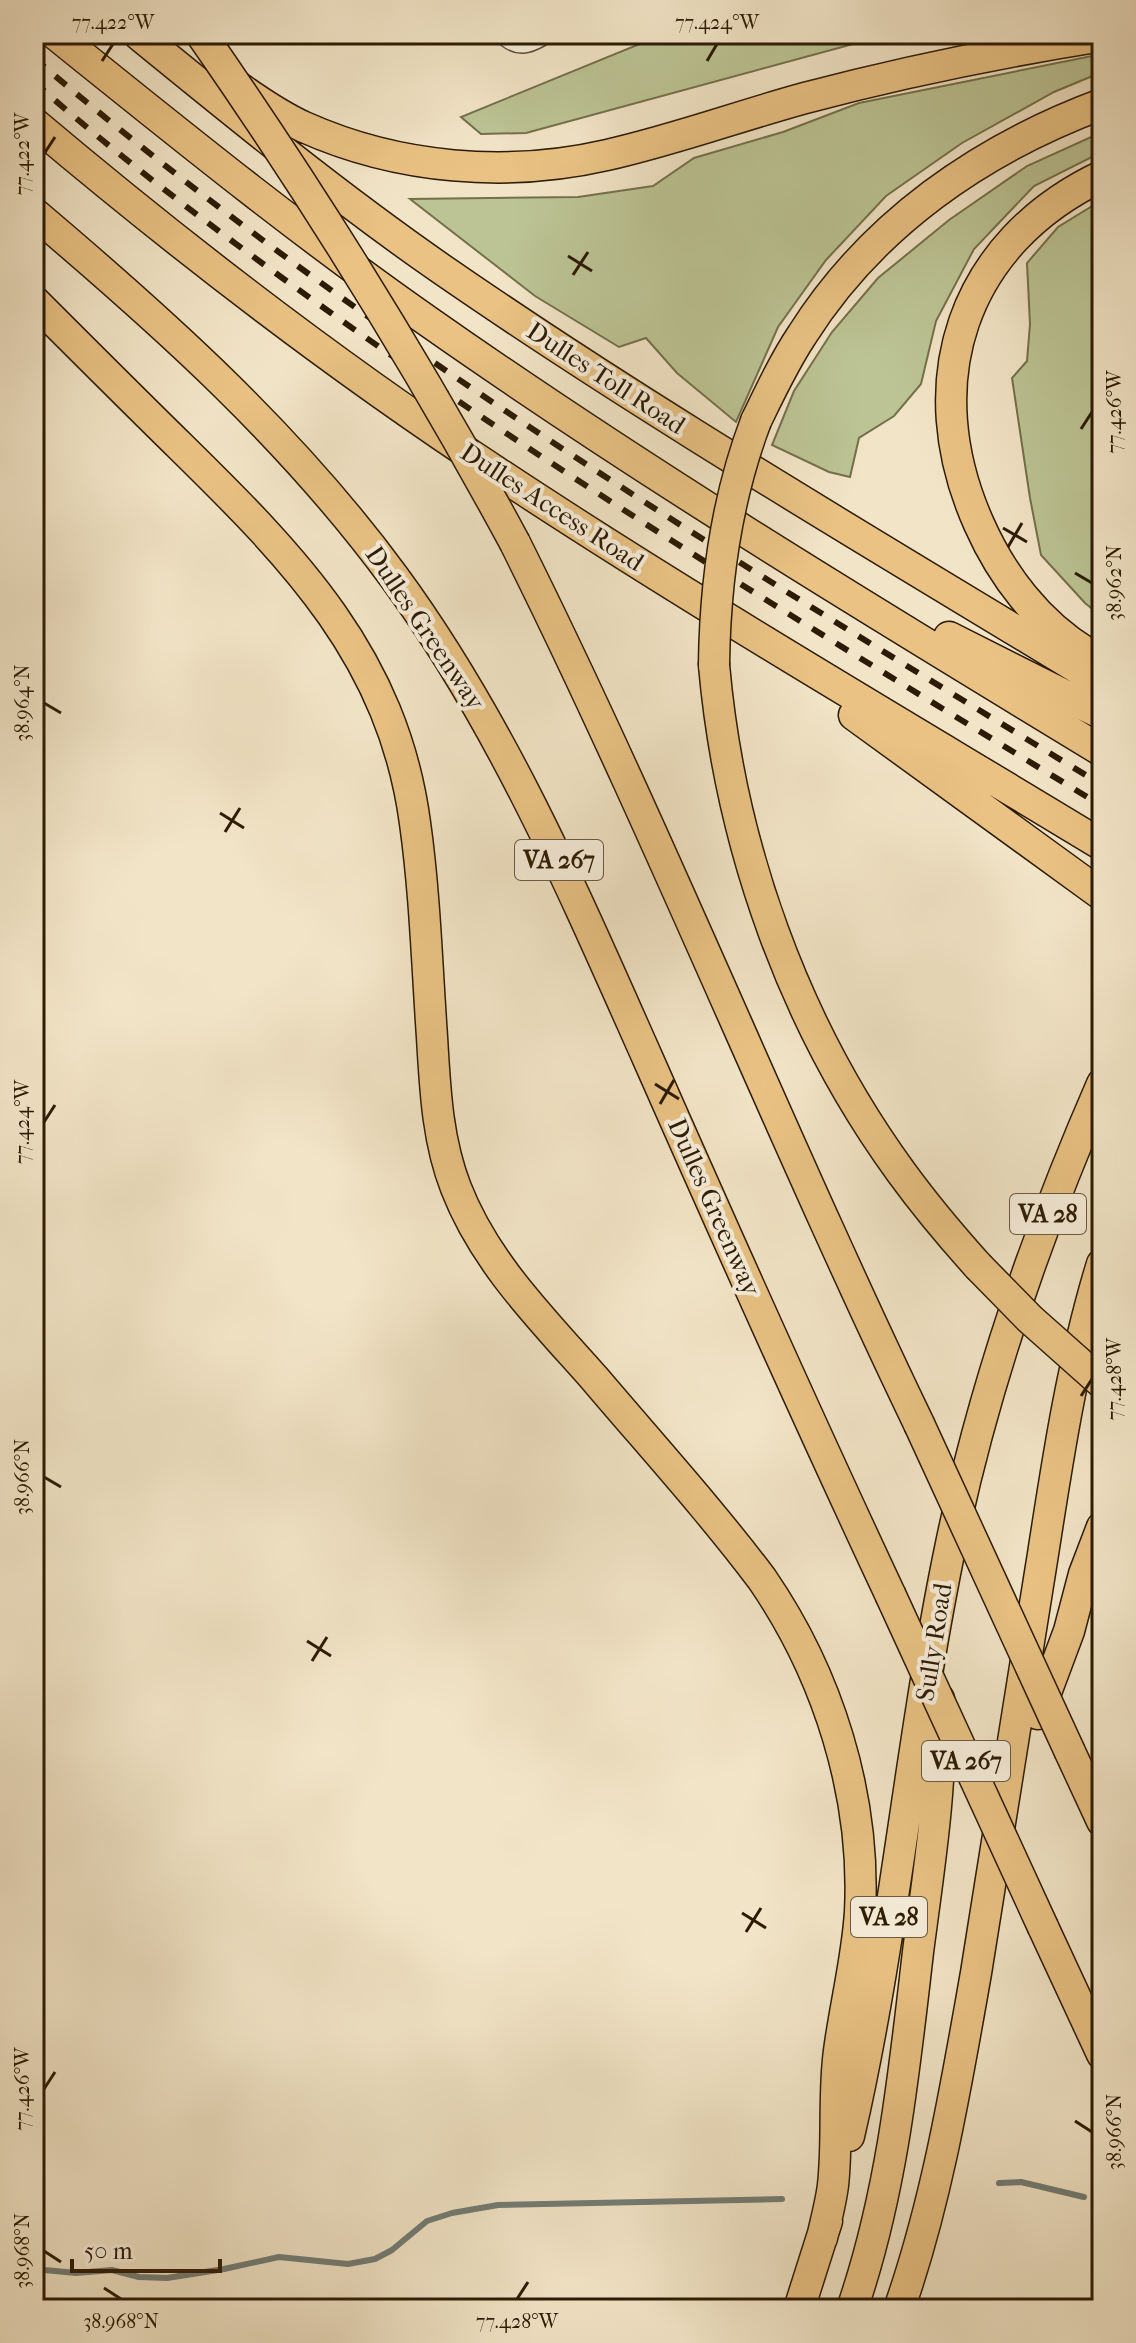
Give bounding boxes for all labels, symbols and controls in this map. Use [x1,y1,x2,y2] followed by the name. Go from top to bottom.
[72,11,156,34] text: 77.422°W
[675,11,760,34] text: 77.424°W
[11,111,34,195] text: 77.422°W
[521,315,692,441] street label: Dulles Toll Road
[1103,369,1126,454] text: 77.426°W
[455,436,650,578] street label: Dulles Access Road
[359,540,492,717] street label: Dulles Greenway
[1103,545,1126,621] text: 38.962°N
[11,664,34,742] text: 38.964°N
[515,840,603,880] road number: VA 267
[11,1079,34,1164] text: 77.424°W
[661,1113,767,1302] street label: Dulles Greenway
[1010,1194,1086,1234] road number: VA 28
[1103,1336,1126,1420] text: 77.428°W
[11,1439,34,1515] text: 38.966°N
[909,1580,959,1703] street label: Sully Road
[922,1741,1010,1781] road number: VA 267
[851,1897,927,1937] road number: VA 28
[11,2046,34,2131] text: 77.426°W
[1103,2094,1126,2170] text: 38.966°N
[11,2213,34,2289] text: 38.968°N
[72,2223,220,2273] scale bar
[84,2237,133,2265] text: 50 m
[83,2310,159,2333] text: 38.968°N
[476,2310,560,2333] text: 77.428°W

